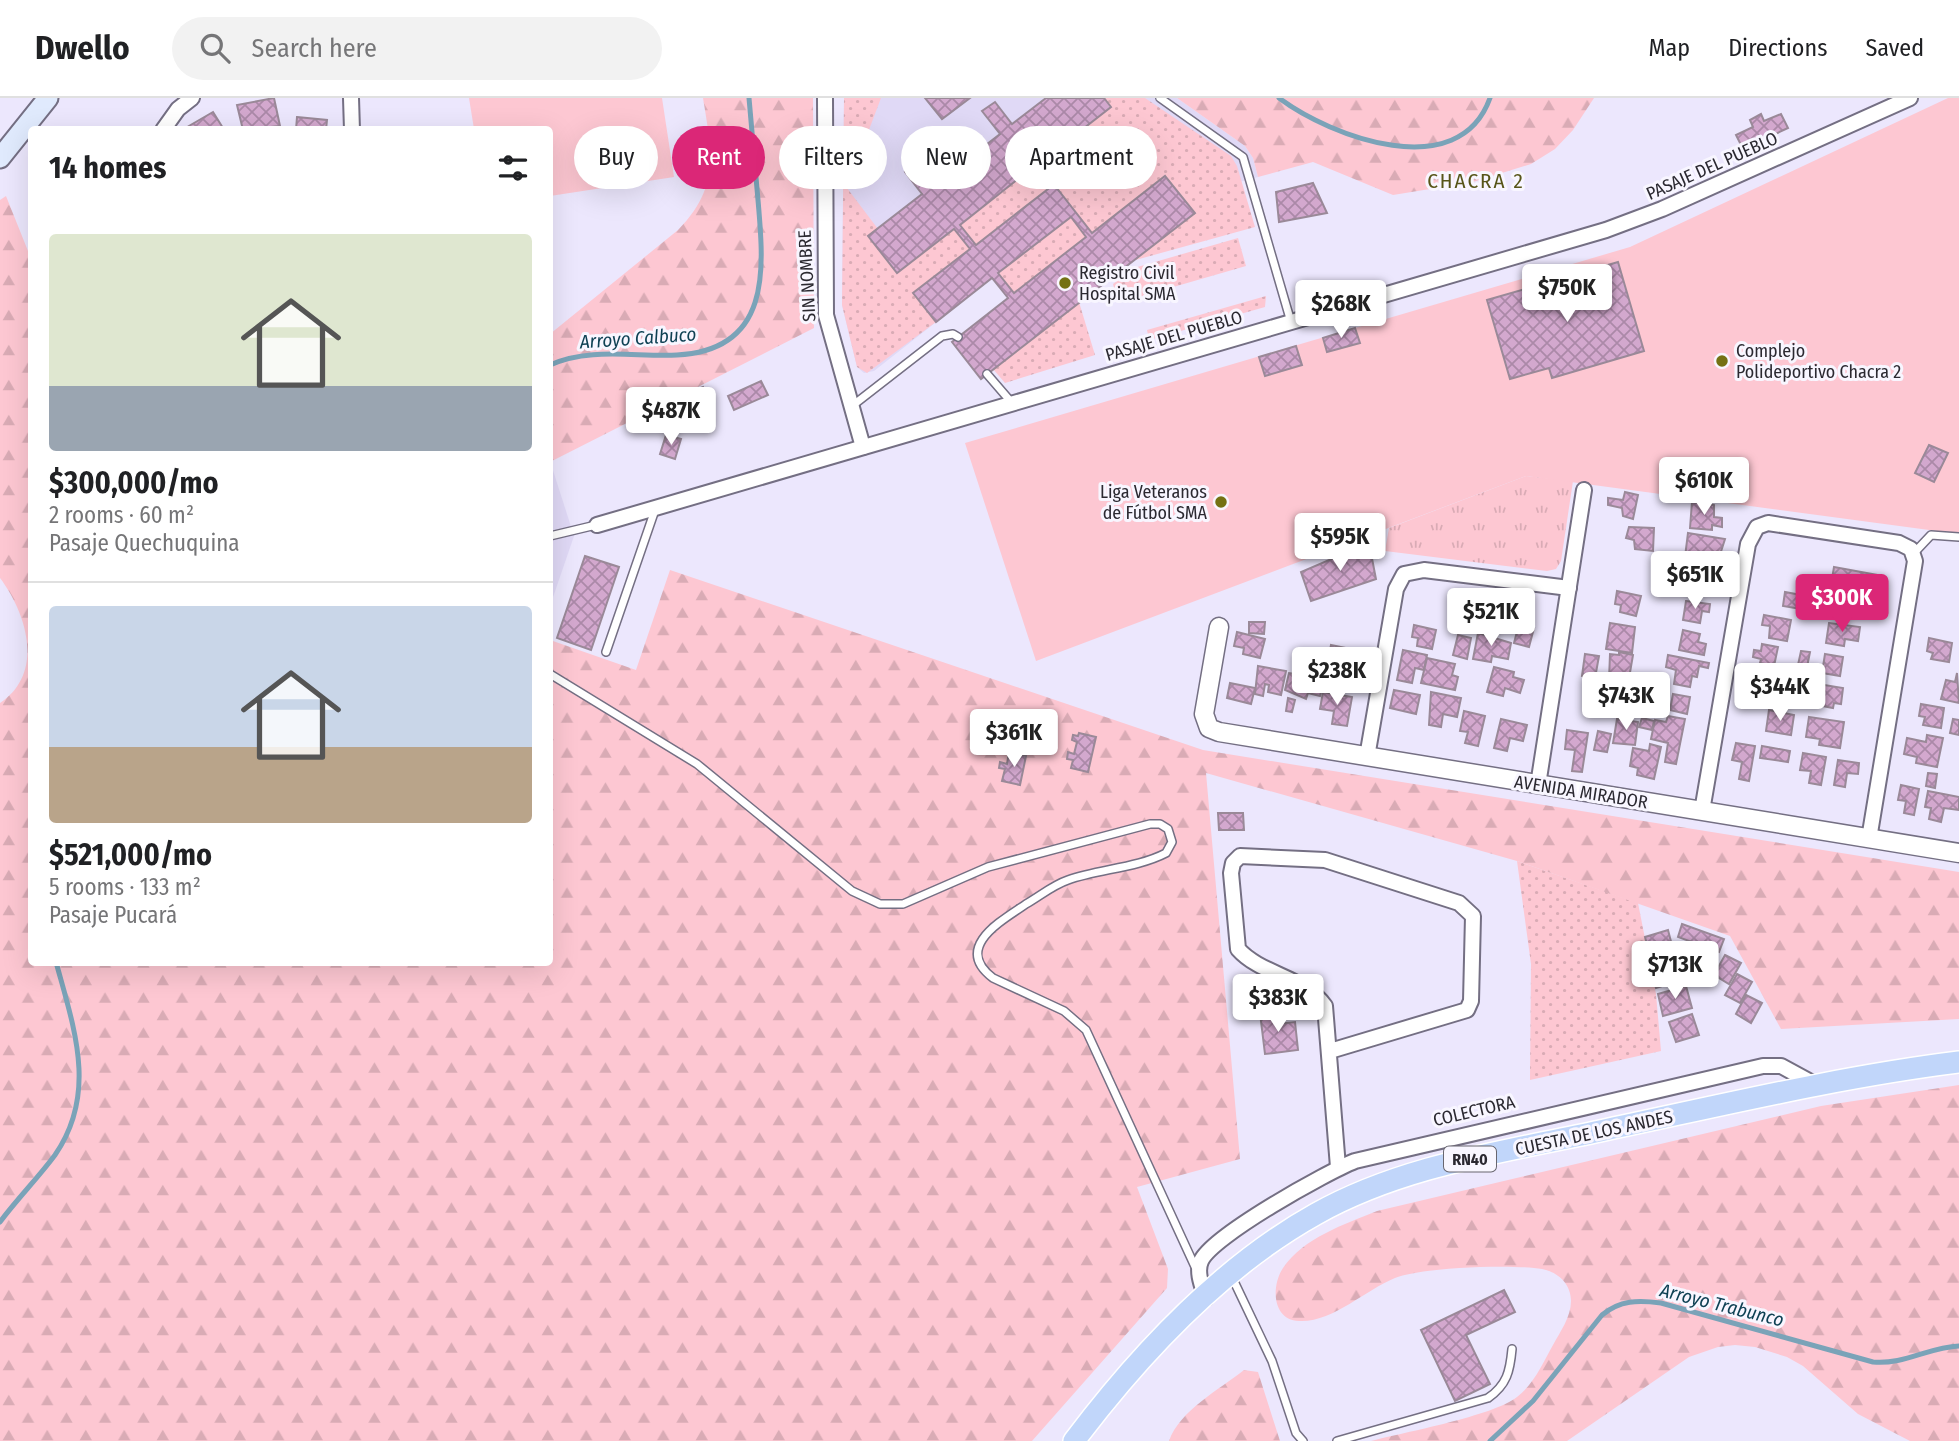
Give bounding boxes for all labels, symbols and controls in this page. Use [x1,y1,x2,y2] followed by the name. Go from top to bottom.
[172,17,662,80] search box
[35,28,130,68] text: Dwello
[196,29,234,67] icon: search
[252,33,377,64] text: Search here
[1649,34,1690,62] text: Map
[1728,34,1827,62] text: Directions
[1865,34,1924,62] text: Saved
[574,126,658,189] chip: Buy
[672,126,765,189] chip: Rent
[779,126,887,189] chip: Filters
[901,126,991,189] chip: New
[1005,126,1157,189] chip: Apartment
[1643,127,1781,205] street label: PASAJE DEL PUEBLO
[494,149,532,187] icon: filters
[49,150,166,186] text: 14 homes
[1427,168,1525,194] district label: CHACRA 2
[794,230,820,322] street label: SIN NOMBRE
[1079,262,1176,305] place label: Registro Civil Hospital SMA
[1518,264,1616,324] pin: $750K
[1538,273,1596,301] text: $750K
[1057,275,1073,291] marker: Registro Civil Hospital SMA
[228,280,354,406] icon: home
[1292,280,1390,340] pin: $268K
[1311,289,1371,317] text: $268K
[1103,306,1245,366] street label: PASAJE DEL PUEBLO
[578,322,697,354] water label: Arroyo Calbuco
[1736,340,1901,383] place label: Complejo Polideportivo Chacra 2
[1714,353,1730,369] marker: Complejo Polideportivo Chacra 2
[622,388,720,447] pin: $487K
[642,396,700,424] text: $487K
[1655,458,1753,517] pin: $610K
[49,465,218,501] text: $300,000/mo
[1675,466,1733,494] text: $610K
[1100,481,1208,524] place label: Liga Veteranos de Fútbol SMA
[1213,494,1229,510] marker: Liga Veteranos de Fútbol SMA
[49,501,194,529] text: 2 rooms · 60 m²
[1291,514,1389,573] pin: $595K
[1311,522,1369,550] text: $595K
[49,529,240,557] text: Pasaje Quechuquina
[1646,552,1744,611] pin: $651K
[1667,560,1723,588] text: $651K
[1793,574,1891,634] pin: $300K
[1812,583,1872,611] text: $300K
[1442,588,1540,648] pin: $521K
[1463,597,1519,625] text: $521K
[1288,648,1386,707] pin: $238K
[228,652,354,778] icon: home
[1308,656,1366,684] text: $238K
[1731,664,1829,723] pin: $344K
[1577,672,1675,732] pin: $743K
[1750,672,1810,700] text: $344K
[1598,681,1654,709] text: $743K
[965,710,1063,769] pin: $361K
[986,718,1042,746] text: $361K
[1513,771,1649,813] street label: AVENIDA MIRADOR
[49,837,212,873] text: $521,000/mo
[49,873,201,901] text: 5 rooms · 133 m²
[49,901,177,929] text: Pasaje Pucará
[1626,942,1724,1001] pin: $713K
[1648,950,1702,978] text: $713K
[1229,974,1327,1034] pin: $383K
[1249,983,1307,1011] text: $383K
[1431,1091,1518,1131] street label: COLECTORA
[1513,1106,1675,1160] street label: CUESTA DE LOS ANDES
[1444,1147,1496,1172] road number: RN40
[1657,1278,1786,1331] water label: Arroyo Trabunco

